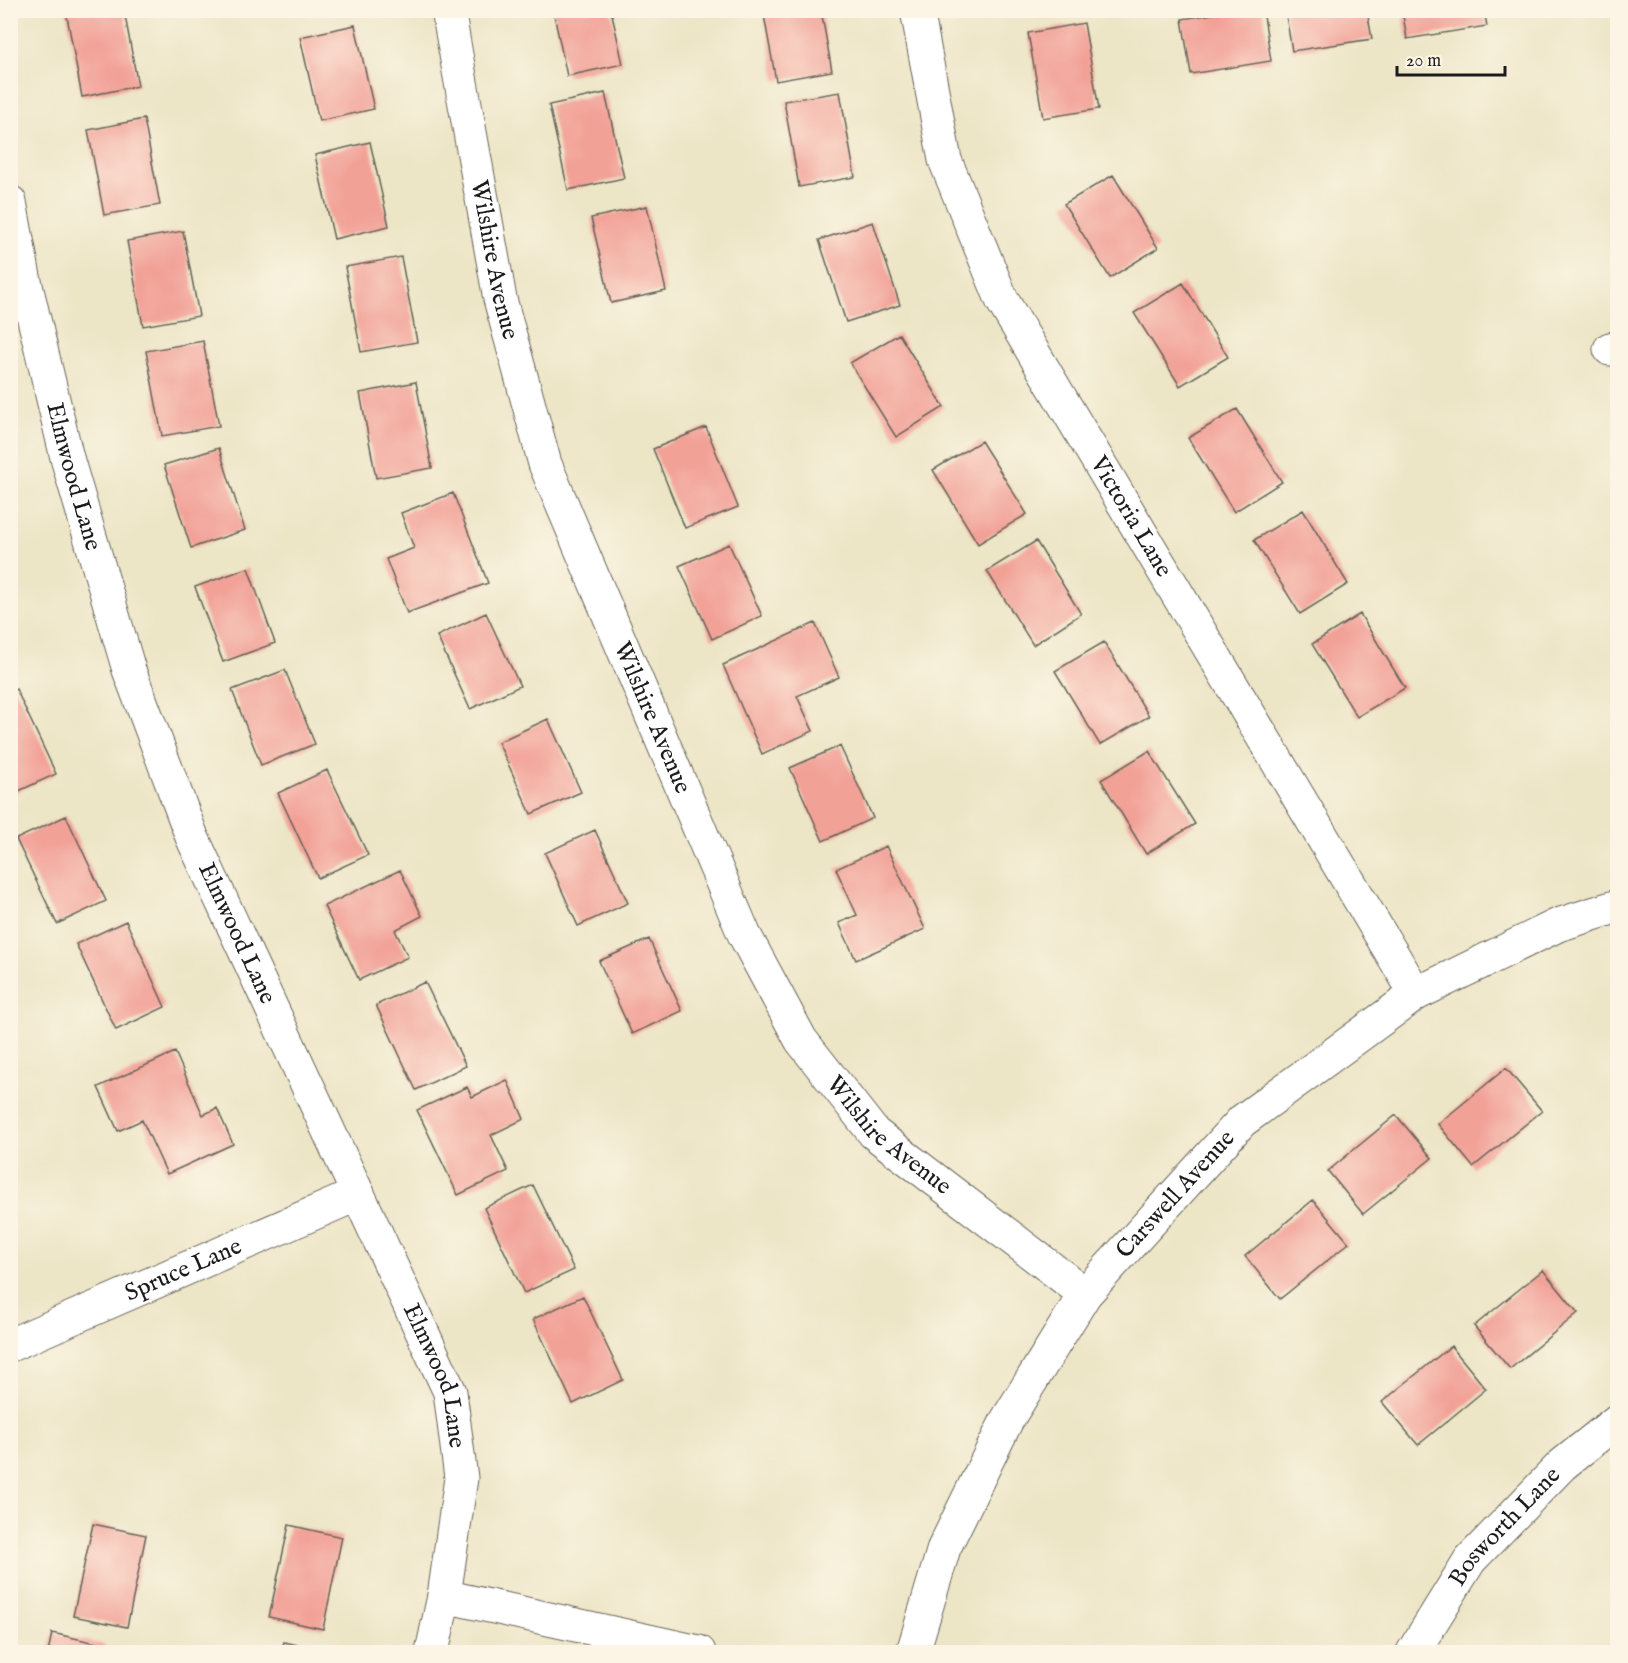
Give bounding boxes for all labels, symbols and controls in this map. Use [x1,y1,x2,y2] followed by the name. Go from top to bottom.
[1397,39,1505,77] scale bar
[1406,50,1441,73] text: 20 m
[463,178,526,343] street label: Wilshire Avenue
[39,400,109,554] street label: Elmwood Lane
[1083,450,1179,583] street label: Victoria Lane
[607,637,698,798] street label: Wilshire Avenue
[191,858,283,1009] street label: Elmwood Lane
[819,1069,958,1202] street label: Wilshire Avenue
[1109,1123,1242,1265] street label: Carswell Avenue
[120,1231,247,1309] street label: Spruce Lane
[396,1299,473,1450] street label: Elmwood Lane
[1442,1460,1567,1592] street label: Bosworth Lane

